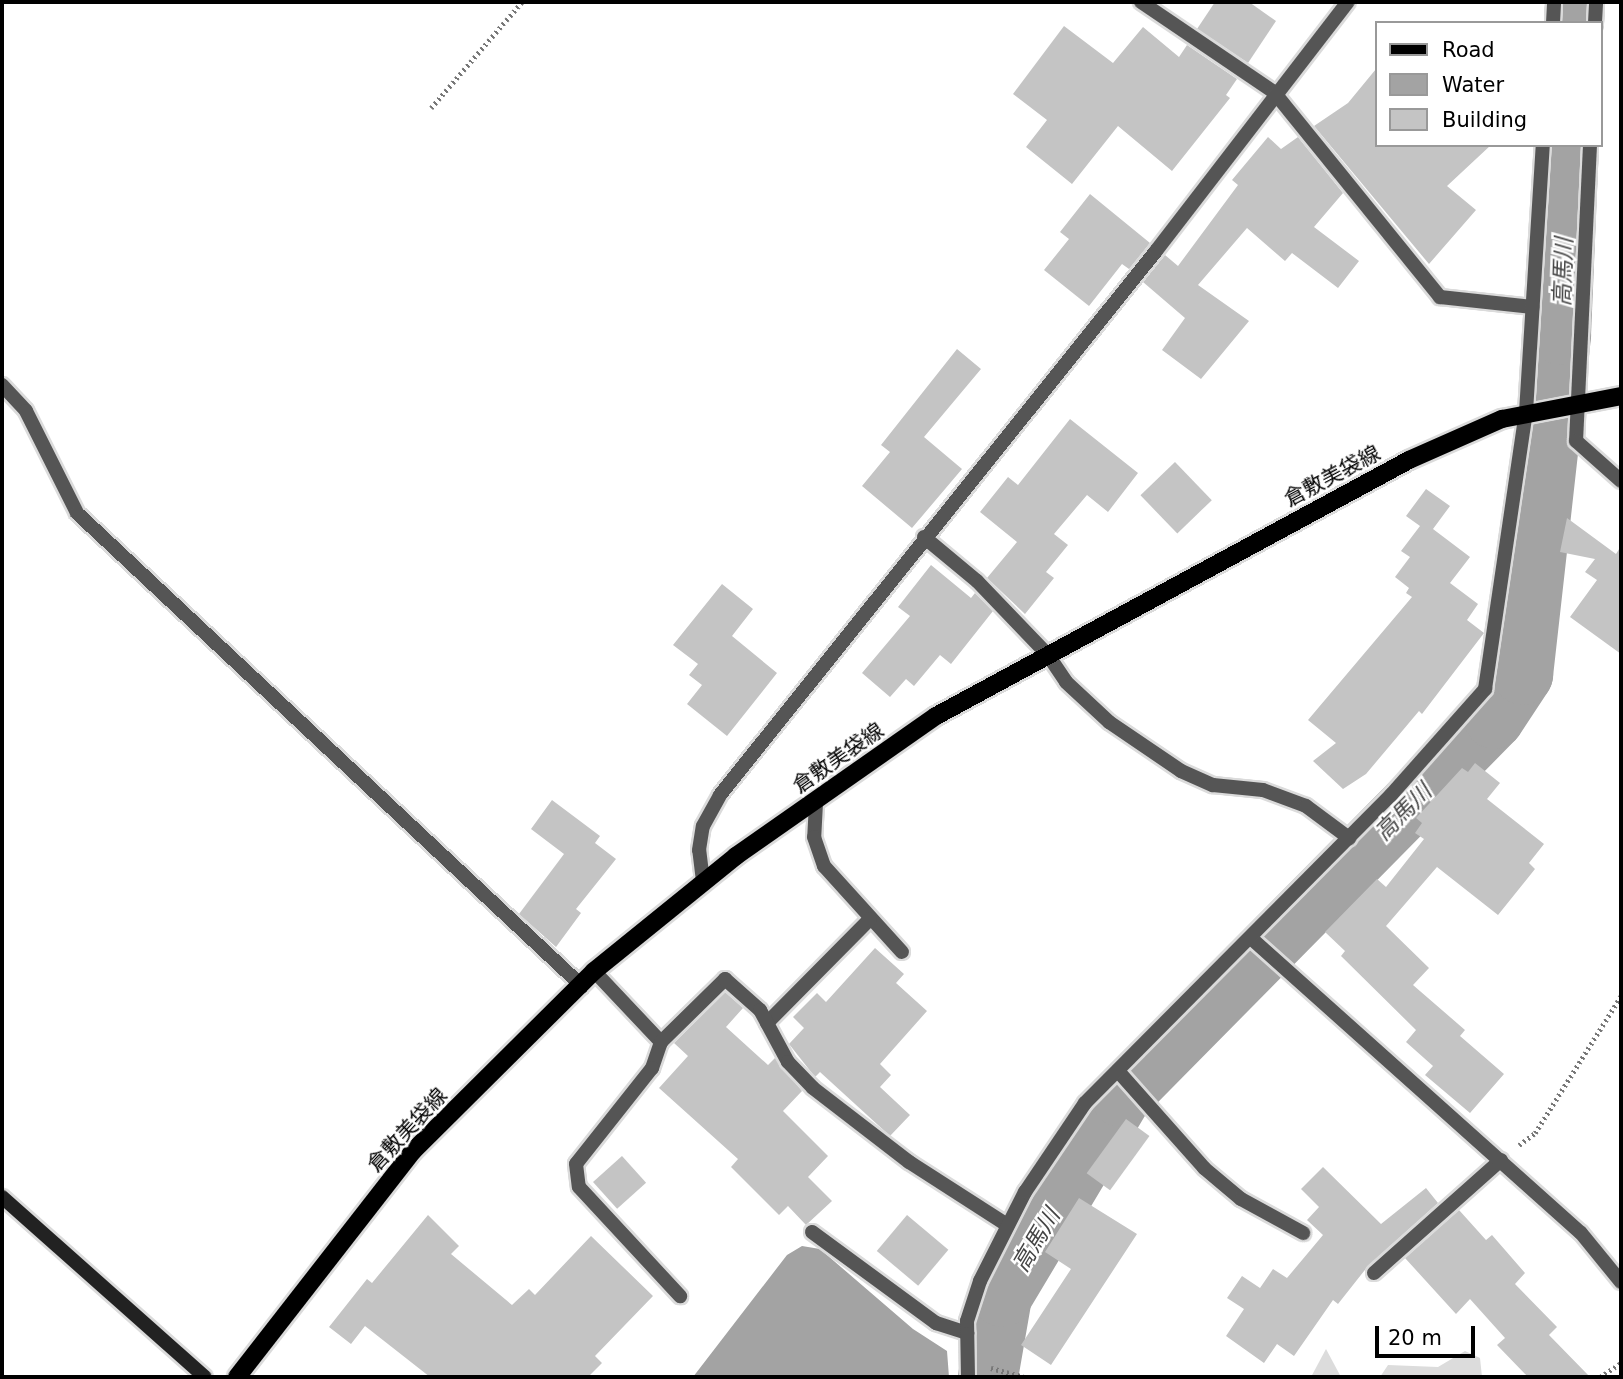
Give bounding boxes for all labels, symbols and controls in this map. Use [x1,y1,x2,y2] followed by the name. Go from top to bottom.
[1374,21,1602,147] legend
[1442,38,1495,62] text: Road
[1442,73,1504,97] text: Water
[1442,108,1527,132] text: Building
[1548,237,1578,307] water label: 高馬川
[1280,440,1384,512] street label: 倉敷美袋線
[788,718,888,798] street label: 倉敷美袋線
[1369,778,1437,846] water label: 高馬川
[362,1083,452,1177] street label: 倉敷美袋線
[1006,1203,1066,1277] water label: 高馬川
[1378,1312,1478,1356] scale bar
[1388,1326,1442,1350] text: 20 m

